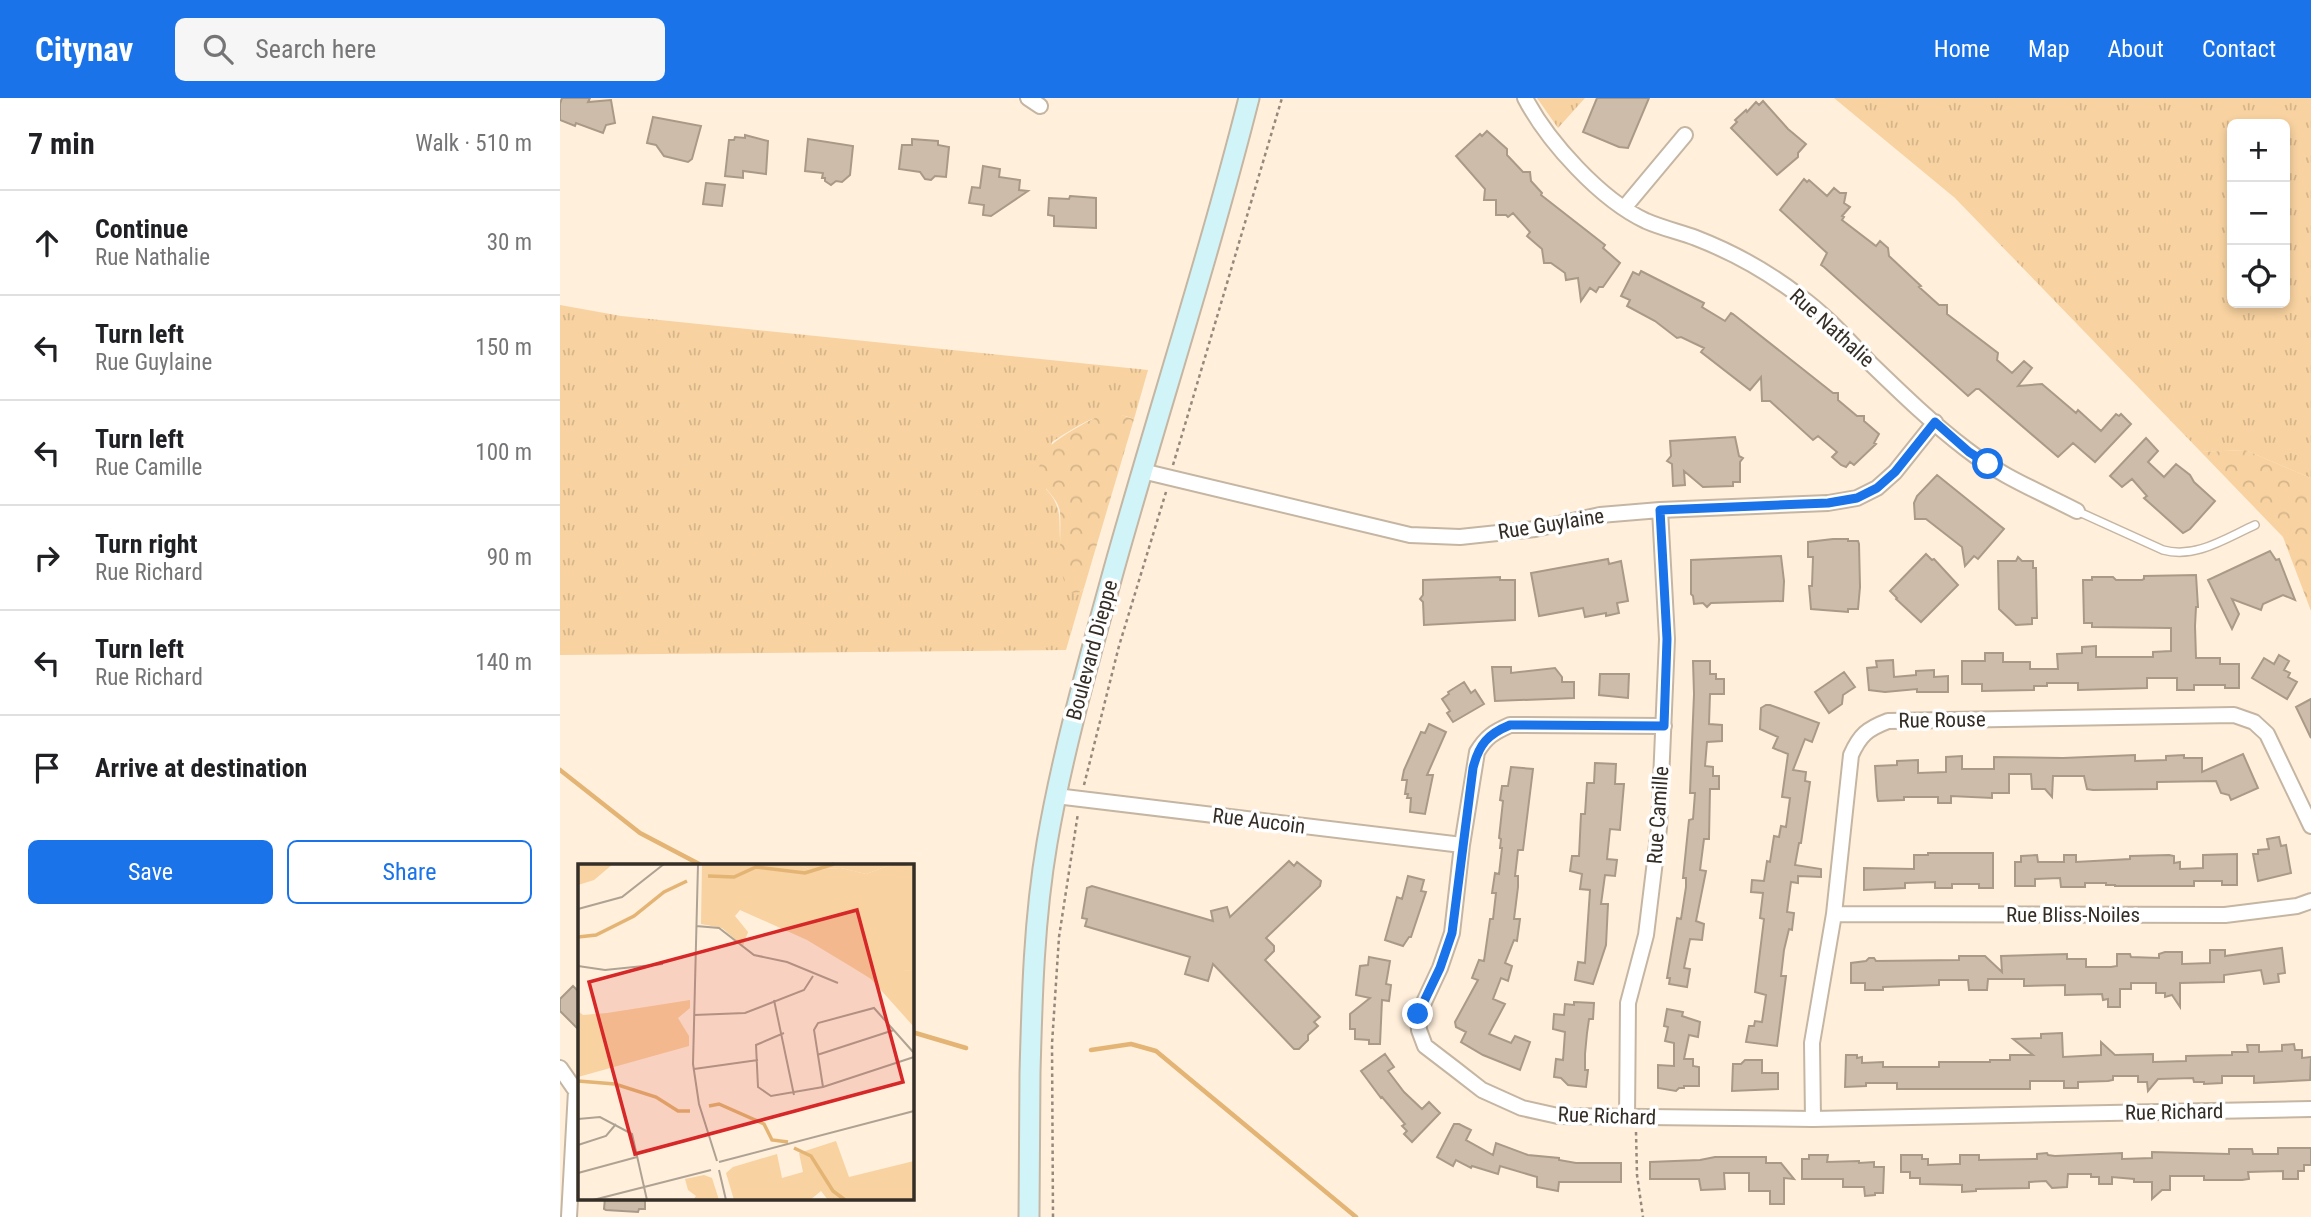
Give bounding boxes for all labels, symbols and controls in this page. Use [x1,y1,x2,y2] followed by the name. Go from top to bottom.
[175,18,665,81] search box
[35,30,133,69] text: Citynav
[199,30,237,68] icon: search
[255,34,376,64] text: Search here
[1934,35,1990,63] text: Home
[2028,35,2070,63] text: Map
[2108,35,2164,63] text: About
[2202,35,2276,63] text: Contact
[2227,119,2290,308] map controls
[2227,119,2290,182] button: +
[28,126,95,161] text: 7 min
[415,130,532,157] text: Walk · 510 m
[2227,182,2290,245] button: −
[95,214,188,244] text: Continue
[28,224,66,262] icon: ahead
[487,229,532,256] text: 30 m
[95,244,210,271] text: Rue Nathalie
[2227,245,2290,308] button: locate
[1785,284,1879,372] street label: Rue Nathalie
[95,319,184,349] text: Turn left
[28,329,66,367] icon: left
[475,334,532,361] text: 150 m
[95,349,212,376] text: Rue Guylaine
[95,424,184,454] text: Turn left
[28,434,66,472] icon: left
[475,439,532,466] text: 100 m
[1972,448,2003,479] route start
[95,454,202,481] text: Rue Camille
[1496,504,1606,544] street label: Rue Guylaine
[95,529,197,559] text: Turn right
[28,539,66,577] icon: right
[487,544,532,571] text: 90 m
[95,559,203,586] text: Rue Richard
[1062,577,1122,723] street label: Boulevard Dieppe
[95,634,184,664] text: Turn left
[28,644,66,682] icon: left
[475,649,532,676] text: 140 m
[95,664,203,691] text: Rue Richard
[1898,707,1986,733] street label: Rue Rouse
[28,749,66,787] icon: arrive
[95,753,307,783] text: Arrive at destination
[1643,765,1673,865] street label: Rue Camille
[1211,803,1307,839] street label: Rue Aucoin
[28,840,273,904] button: Save
[287,840,532,904] button: Share
[578,864,914,1200] inset map
[2006,903,2140,927] street label: Rue Bliss-Noiles
[1402,998,1433,1029] route end
[2125,1099,2223,1125] street label: Rue Richard
[1557,1102,1657,1130] street label: Rue Richard

